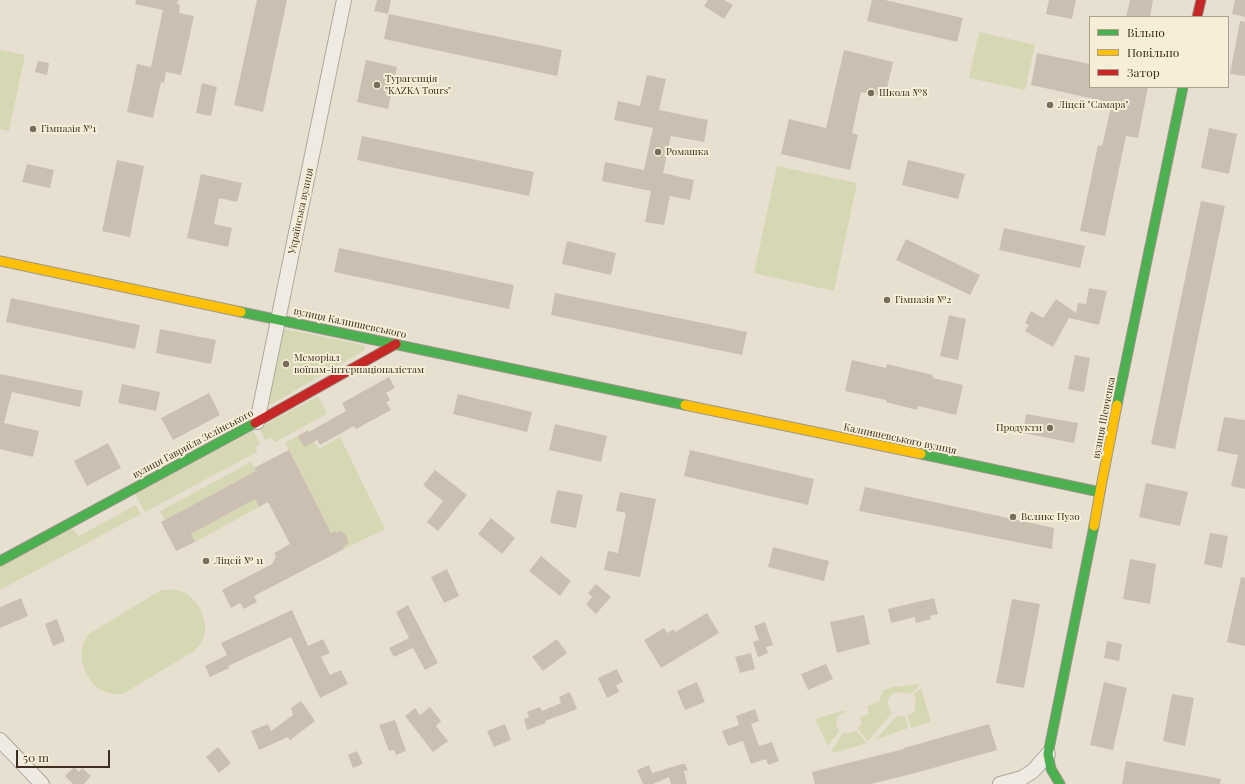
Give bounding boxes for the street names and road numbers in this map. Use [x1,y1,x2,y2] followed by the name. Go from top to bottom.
[286,167,316,255] street label: Українська вулиця
[292,305,408,341] street label: вулиця Калнишевського
[1090,376,1118,460] street label: вулиця Шевченка
[131,407,255,481] street label: вулиця Гавриїла Зелінського
[842,421,958,457] street label: Калнишевського вулиця

